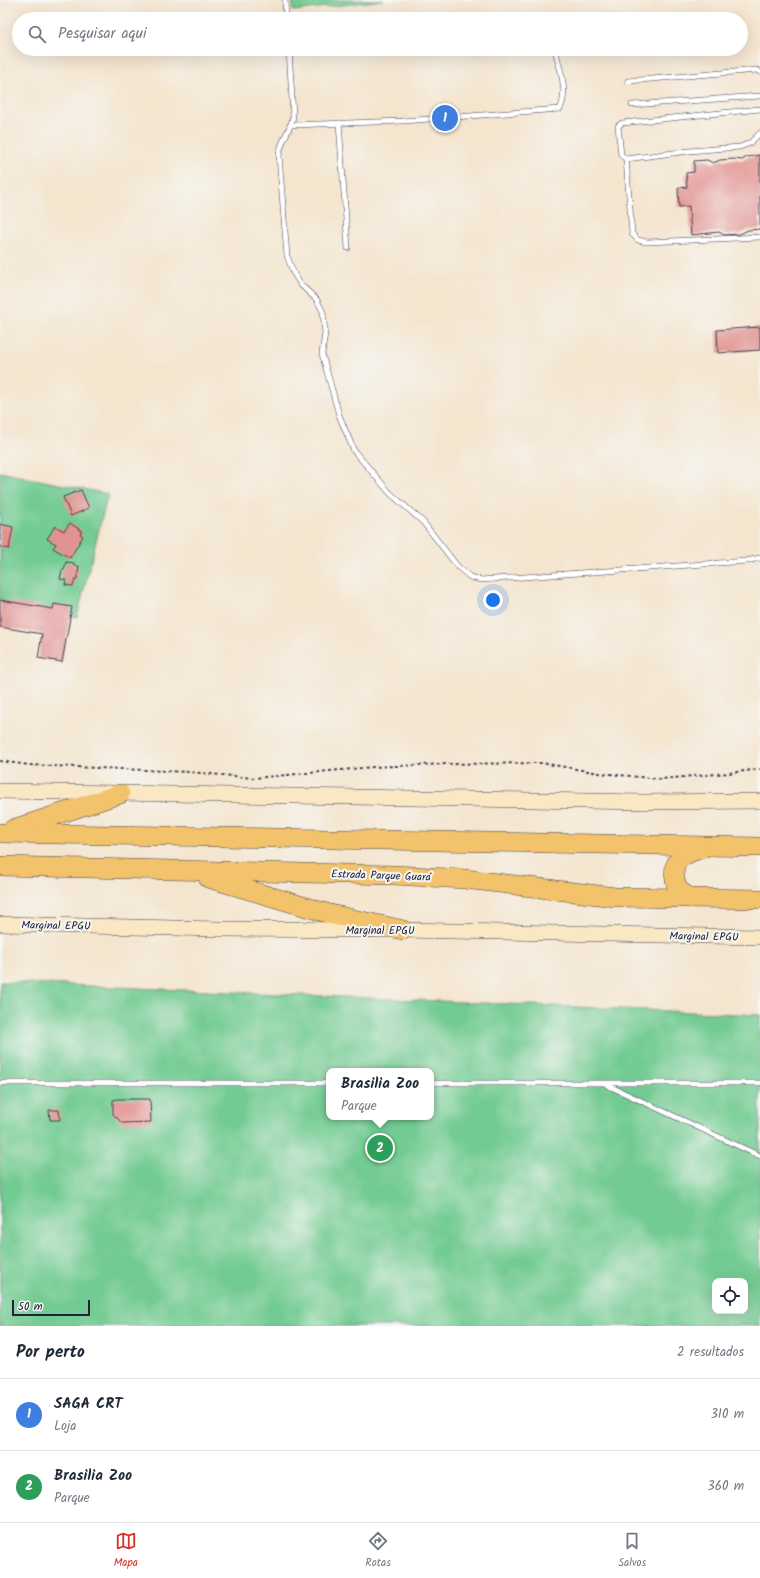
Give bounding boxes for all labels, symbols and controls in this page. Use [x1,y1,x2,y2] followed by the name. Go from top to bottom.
[12,12,748,56] search box
[58,22,147,46] text: Pesquisar aqui
[26,23,48,45] icon: search
[432,103,458,133] pin: 1
[483,590,503,610] your location
[331,865,433,887] street label: Estrada Parque Guará
[21,916,91,936] street label: Marginal EPGU
[345,922,415,940] street label: Marginal EPGU
[669,927,739,947] street label: Marginal EPGU
[326,1068,434,1120] popup
[341,1072,419,1096] text: Brasilia Zoo
[341,1096,377,1117] text: Parque
[367,1133,393,1163] pin: 2
[712,1278,748,1314] map controls
[712,1278,748,1314] button: locate
[12,1298,90,1317] scale bar
[18,1298,43,1316] text: 50 m
[16,1339,85,1366] text: Por perto
[677,1342,744,1363] text: 2 resultados
[54,1392,122,1416] text: SAGA CRT
[27,1404,31,1425] text: 1
[710,1404,744,1425] text: 310 m
[54,1416,76,1437] text: Loja
[54,1464,132,1488] text: Brasilia Zoo
[25,1476,33,1497] text: 2
[707,1476,744,1497] text: 360 m
[54,1488,90,1509] text: Parque
[114,1530,138,1572] tab: Mapa
[365,1530,391,1572] tab: Rotas
[618,1530,646,1572] tab: Salvos

